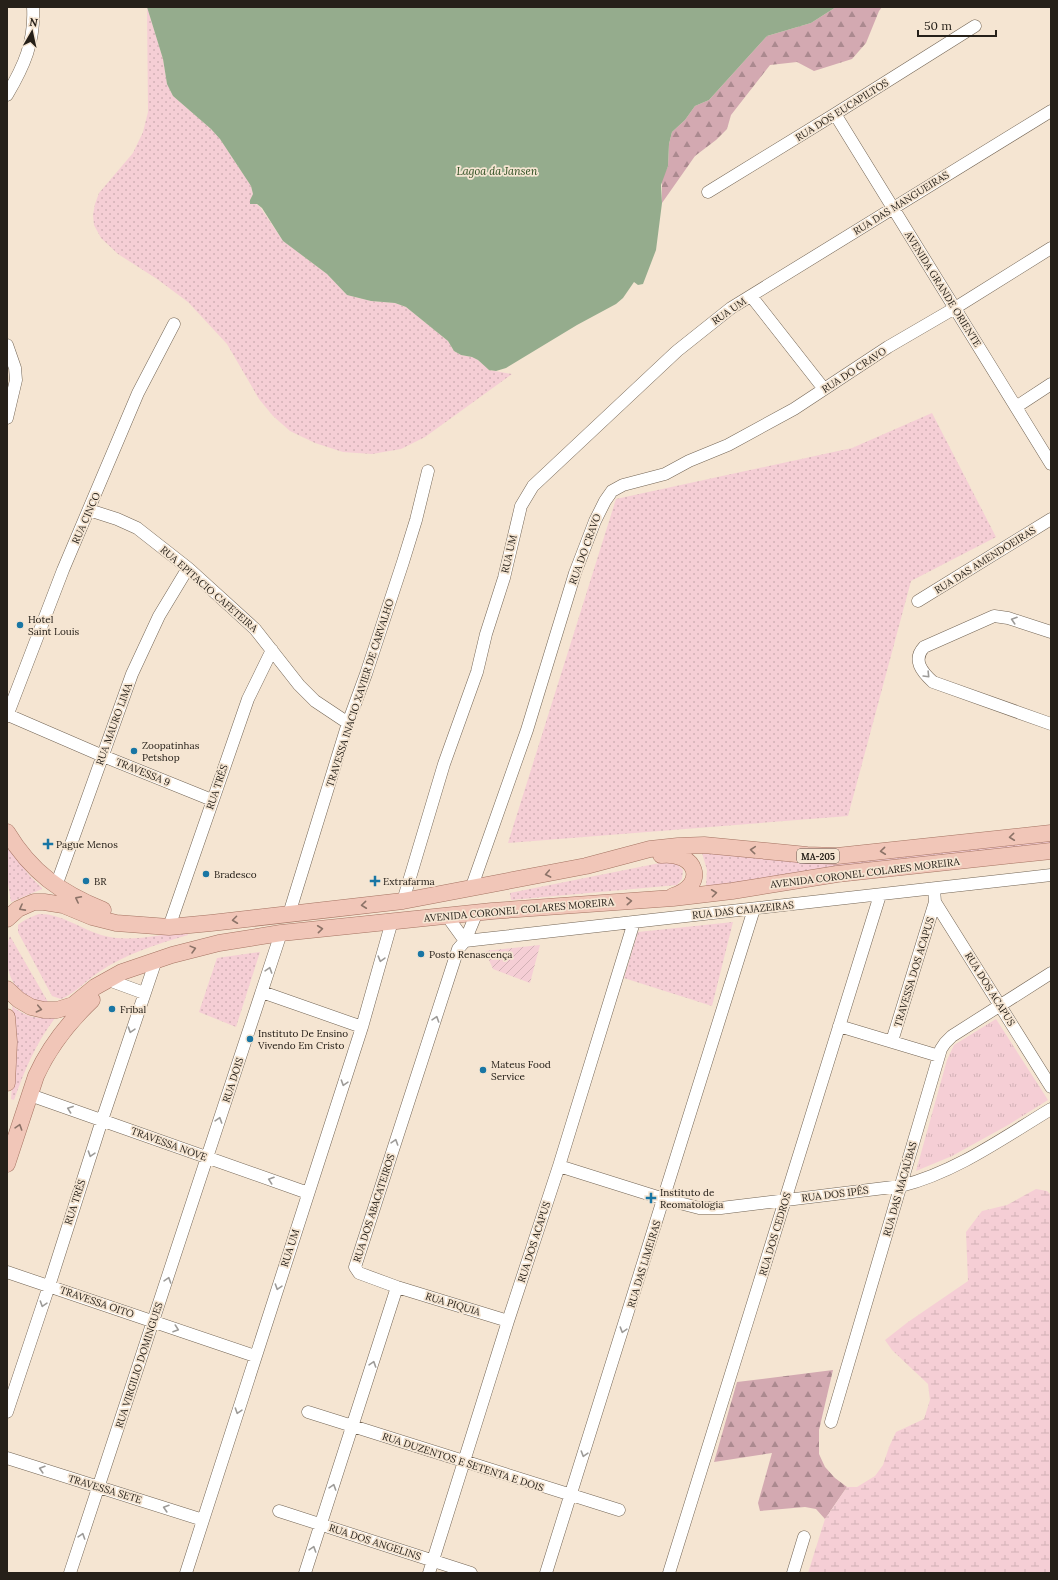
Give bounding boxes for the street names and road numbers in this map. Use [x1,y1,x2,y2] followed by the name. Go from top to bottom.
[793,76,891,144] street label: RUA DOS EUCAPILTOS
[851,168,952,238] street label: RUA DAS MANGUEIRAS
[901,228,984,349] street label: AVENIDA GRANDE ORIENTE
[709,294,749,328] street label: RUA UM
[819,344,889,396] street label: RUA DO CRAVO
[69,490,103,546] street label: RUA CINCO
[566,512,604,586] street label: RUA DO CRAVO
[932,523,1038,597] street label: RUA DAS AMENDOEIRAS
[498,533,520,575] street label: RUA UM
[158,543,261,635] street label: RUA EPITACIO CAFETEIRA
[323,597,397,789] street label: TRAVESSA INACIO XAVIER DE CARVALHO
[93,680,135,767] street label: RUA MAURO LIMA
[114,755,172,789] street label: TRAVESSA 9
[203,762,231,811] street label: RUA TRÊS
[797,849,839,863] road number: MA-205
[769,855,961,891] street label: AVENIDA CORONEL COLARES MOREIRA
[422,895,615,925] street label: AVENIDA CORONEL COLARES MOREIRA
[692,898,795,922] street label: RUA DAS CAJAZEIRAS
[891,915,937,1029] street label: TRAVESSA DOS ACAPUS
[962,950,1018,1029] street label: RUA DOS ACAPUS
[220,1055,246,1104] street label: RUA DOIS
[129,1124,209,1164] street label: TRAVESSA NOVE
[880,1140,920,1238] street label: RUA DAS MACAÚBAS
[350,1152,398,1264] street label: RUA DOS ABACATEIROS
[62,1177,89,1226] street label: RUA TRÊS
[801,1183,870,1205] street label: RUA DOS IPÊS
[756,1190,794,1277] street label: RUA DOS CEDROS
[515,1199,553,1284] street label: RUA DOS ACAPUS
[625,1218,664,1309] street label: RUA DAS LIMEIRAS
[278,1227,302,1269] street label: RUA UM
[58,1283,136,1321] street label: TRAVESSA OITO
[424,1289,483,1319] street label: RUA PIQUIA
[112,1300,166,1430] street label: RUA VIRGILIO DOMINGUES
[381,1430,546,1494] street label: RUA DUZENTOS E SETENTA E DOIS
[67,1472,143,1506] street label: TRAVESSA SETE
[327,1521,423,1563] street label: RUA DOS ANGELINS

